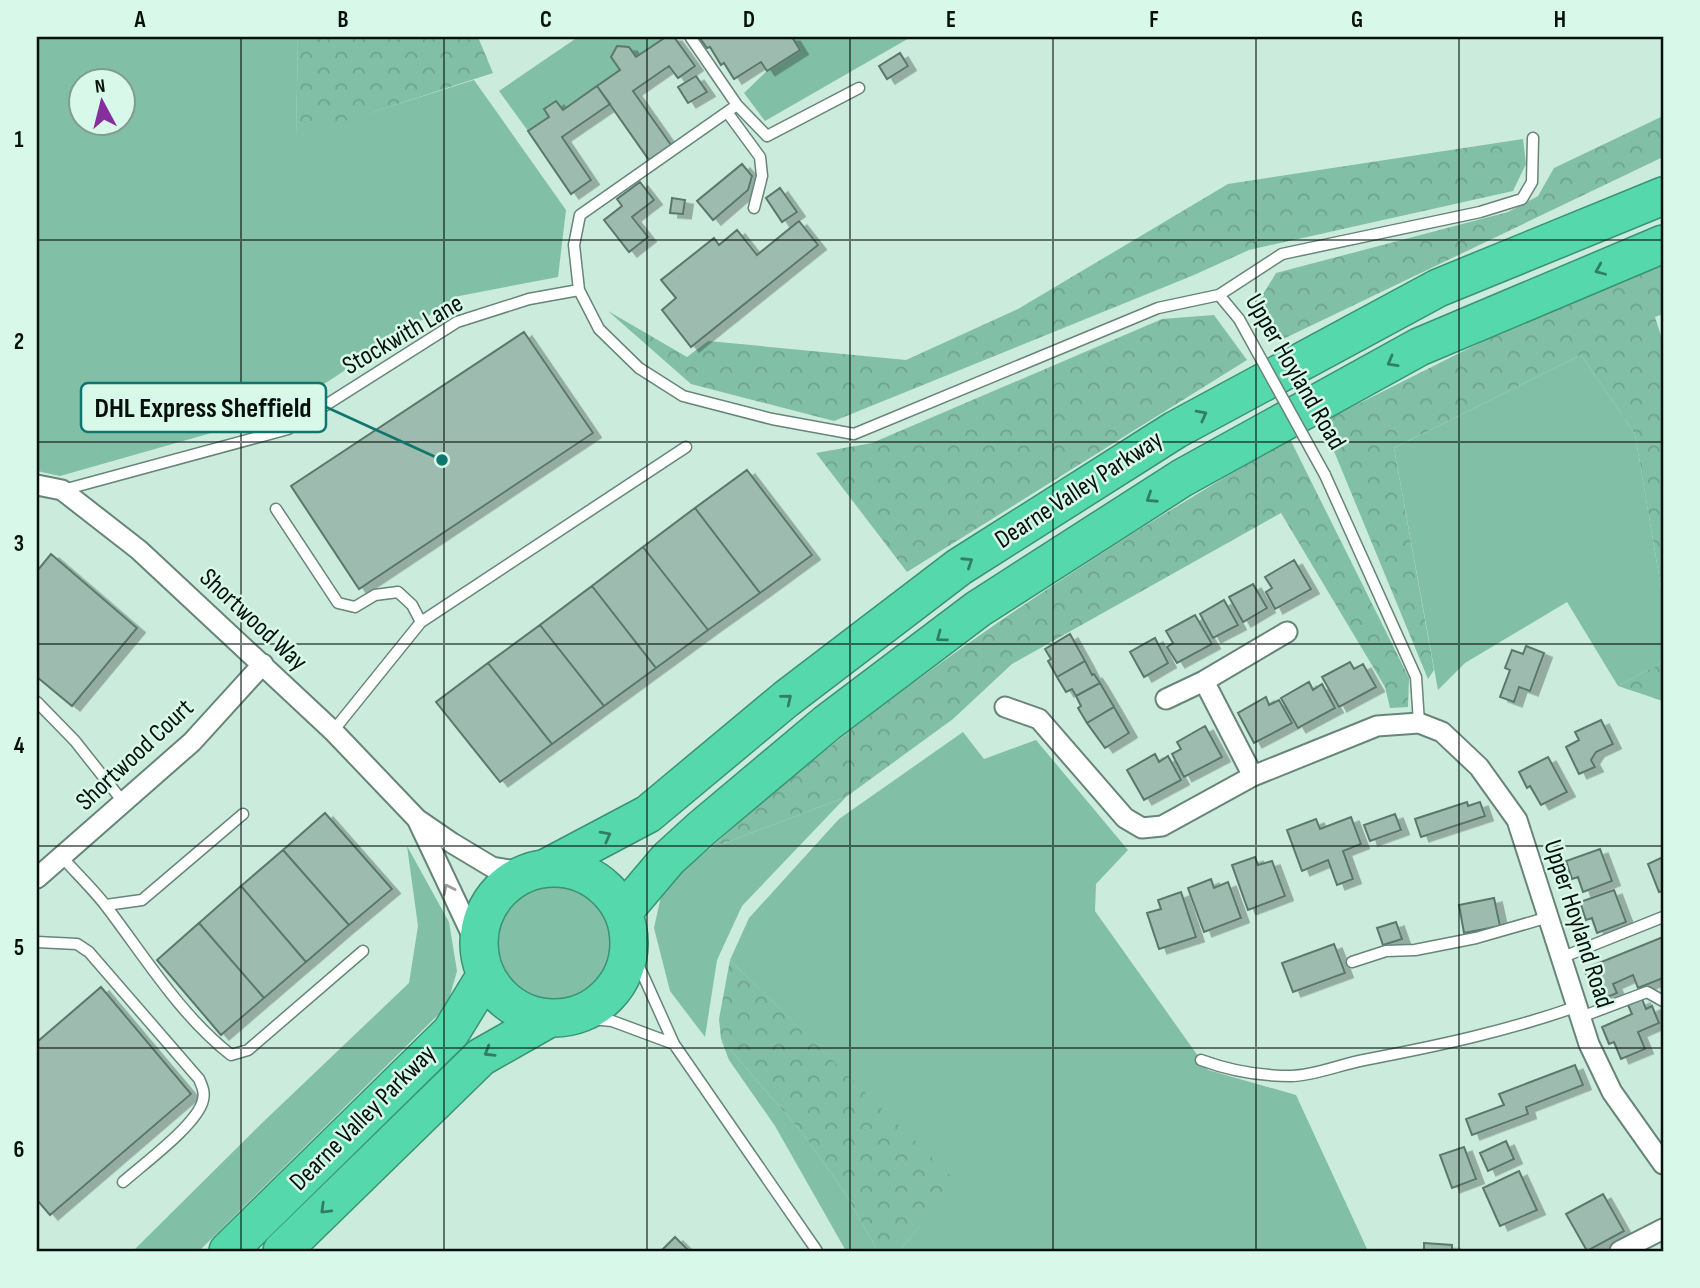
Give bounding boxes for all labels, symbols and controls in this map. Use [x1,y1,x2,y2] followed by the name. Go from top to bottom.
[134,6,147,34] text: A
[338,6,349,34] text: B
[540,6,552,34] text: C
[743,6,755,34] text: D
[946,6,956,34] text: E
[1149,6,1159,34] text: F
[1351,6,1363,34] text: G
[1554,6,1566,34] text: H
[66,66,136,136] north arrow
[94,75,107,99] text: N
[14,126,24,154] text: 1
[1595,261,1607,275] one-way arrow
[337,288,469,382] street label: Stockwith Lane
[1238,289,1352,455] street label: Upper Hoyland Road
[14,328,24,356] text: 2
[1387,354,1399,367] one-way arrow
[81,383,326,432] callout: DHL Express Sheffield
[94,392,312,425] text: DHL Express Sheffield
[1195,410,1208,423] one-way arrow
[989,424,1169,556] street label: Dearne Valley Parkway
[1146,489,1159,502] one-way arrow
[14,530,24,558] text: 3
[960,557,973,570] one-way arrow
[193,562,313,678] street label: Shortwood Way
[936,628,949,641] one-way arrow
[70,693,200,817] street label: Shortwood Court
[778,695,791,707] one-way arrow
[14,732,25,760] text: 4
[599,831,612,844] one-way arrow
[1536,836,1620,1012] street label: Upper Hoyland Road
[443,884,457,896] one-way arrow
[14,934,24,962] text: 5
[284,1039,442,1197] street label: Dearne Valley Parkway
[484,1044,497,1057] one-way arrow
[14,1136,24,1164] text: 6
[320,1201,333,1214] one-way arrow

